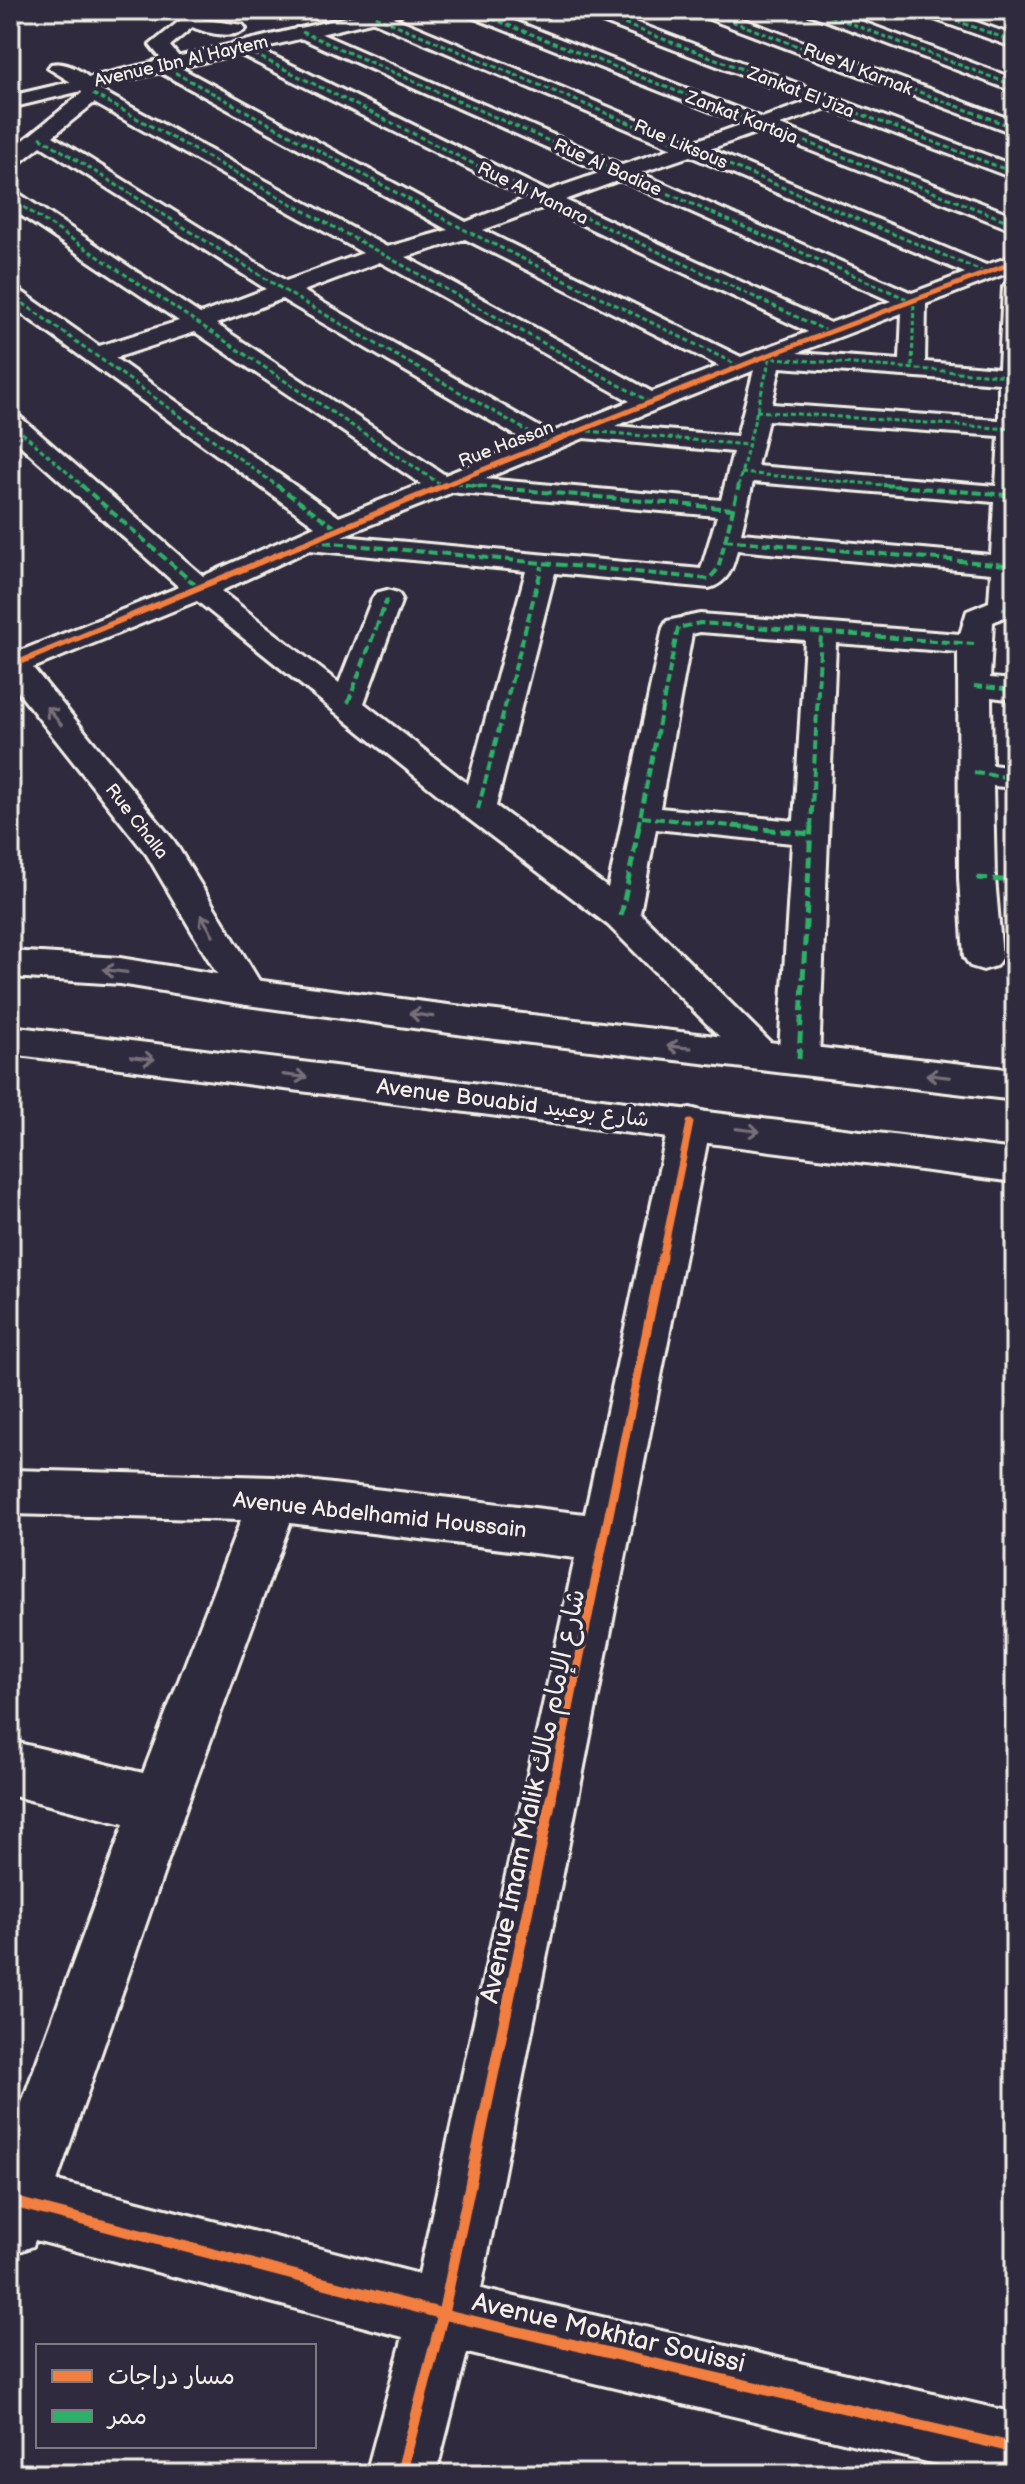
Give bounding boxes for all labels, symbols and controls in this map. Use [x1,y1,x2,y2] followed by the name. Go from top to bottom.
[92,31,270,92] street label: Avenue Ibn Al Haytem
[800,39,916,100] street label: Rue Al Karnak
[743,62,857,122] street label: Zankat El Jiza
[682,86,801,148] street label: Zankat Kartaja
[631,115,731,174] street label: Rue Liksous
[550,134,665,201] street label: Rue Al Badiae
[474,158,592,229] street label: Rue Al Manara
[456,417,557,472] street label: Rue Hassan
[45,706,63,727] one-way arrow
[101,780,172,863] street label: Rue Challa
[199,914,215,937] one-way arrow
[102,963,128,978] one-way arrow
[408,1008,435,1023] one-way arrow
[666,1039,693,1054] one-way arrow
[129,1051,156,1066] one-way arrow
[281,1068,308,1083] one-way arrow
[925,1068,951,1083] one-way arrow
[375,1073,650,1135] street label: Avenue Bouabid شارع بوعبيد
[734,1123,760,1138] one-way arrow
[232,1487,528,1544] street label: Avenue Abdelhamid Houssain
[474,1587,595,2007] street label: Avenue Imam Malik شارع الإمام مالك
[469,2287,748,2380] street label: Avenue Mokhtar Souissi
[36,2344,316,2448] legend
[108,2362,235,2391] text: مسار دراجات
[106,2402,147,2431] text: ممر

